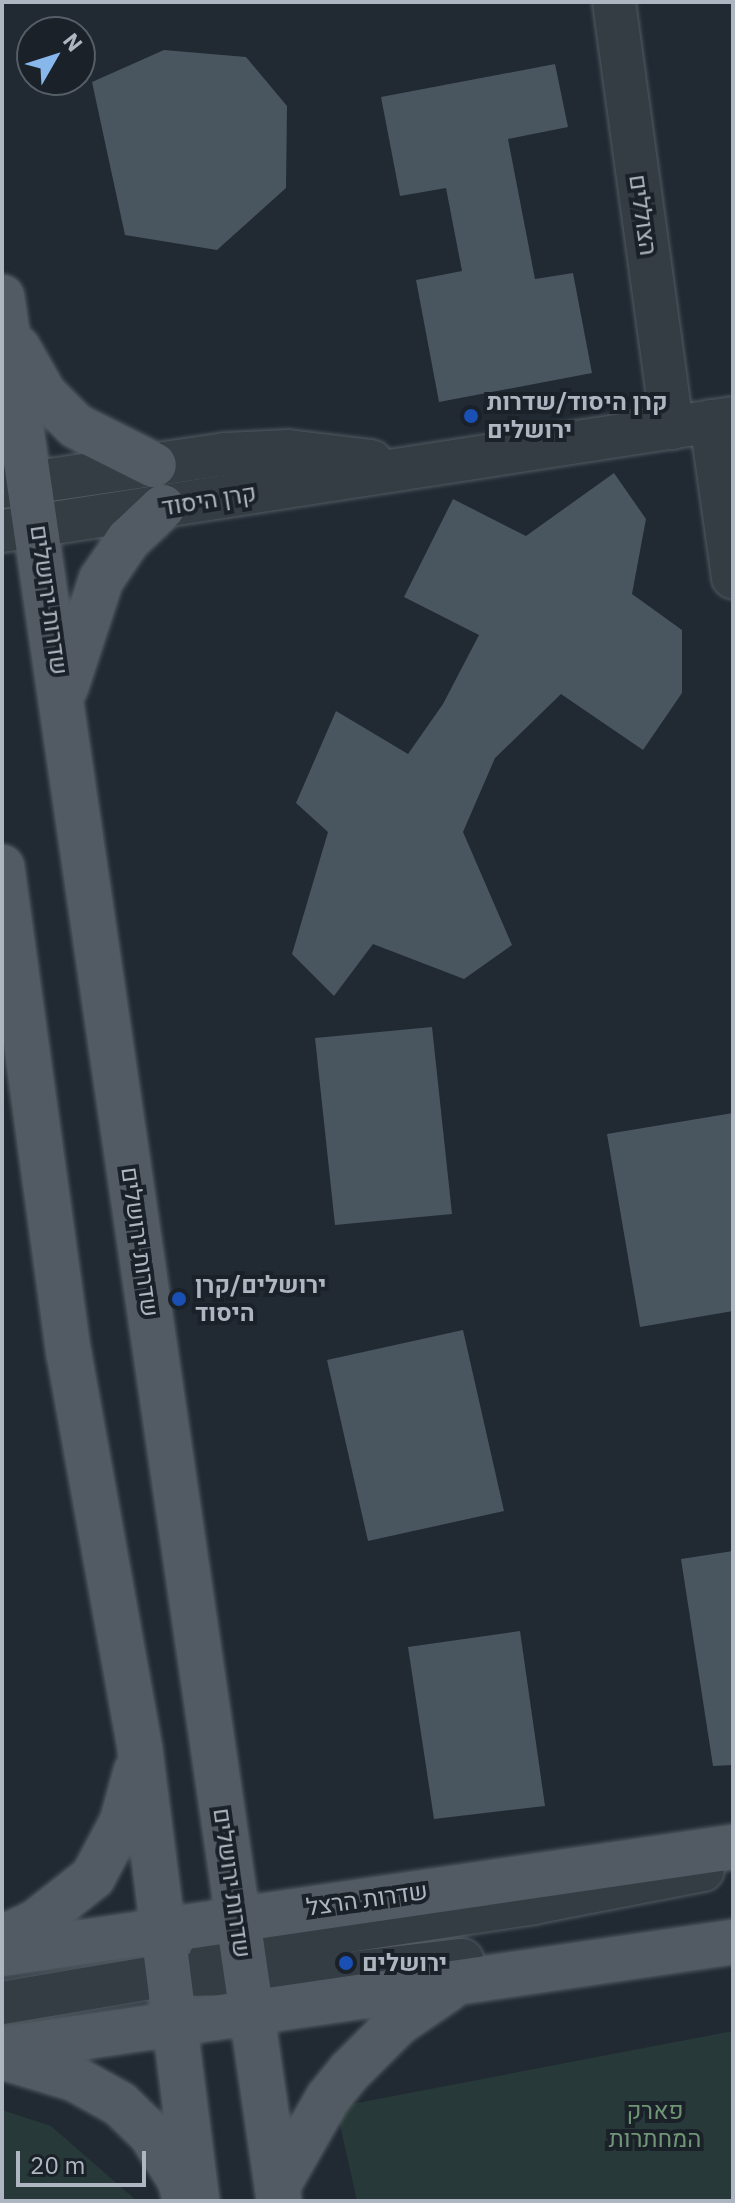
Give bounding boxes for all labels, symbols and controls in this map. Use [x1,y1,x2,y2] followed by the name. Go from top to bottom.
[16,16,96,96] north arrow
[57,27,90,57] text: N
[623,173,663,257] street label: הצוללים
[487,388,668,444] place label: קרן היסוד/שדרות ירושלים
[462,407,480,425] marker: קרן היסוד/שדרות ירושלים
[160,478,258,522] street label: קרן היסוד
[24,523,74,677] street label: שדרות ירושלים
[115,1165,165,1319] street label: שדרות ירושלים
[195,1271,326,1327] place label: ירושלים/קרן היסוד
[170,1290,188,1308] marker: ירושלים/קרן היסוד
[207,1806,257,1960] street label: שדרות ירושלים
[304,1876,430,1922] street label: שדרות הרצל
[362,1949,447,1977] place label: ירושלים
[337,1954,355,1972] marker: ירושלים
[609,2097,701,2153] park label: פארק המחתרות
[20,2135,150,2185] scale bar
[30,2149,85,2181] text: 20 m

